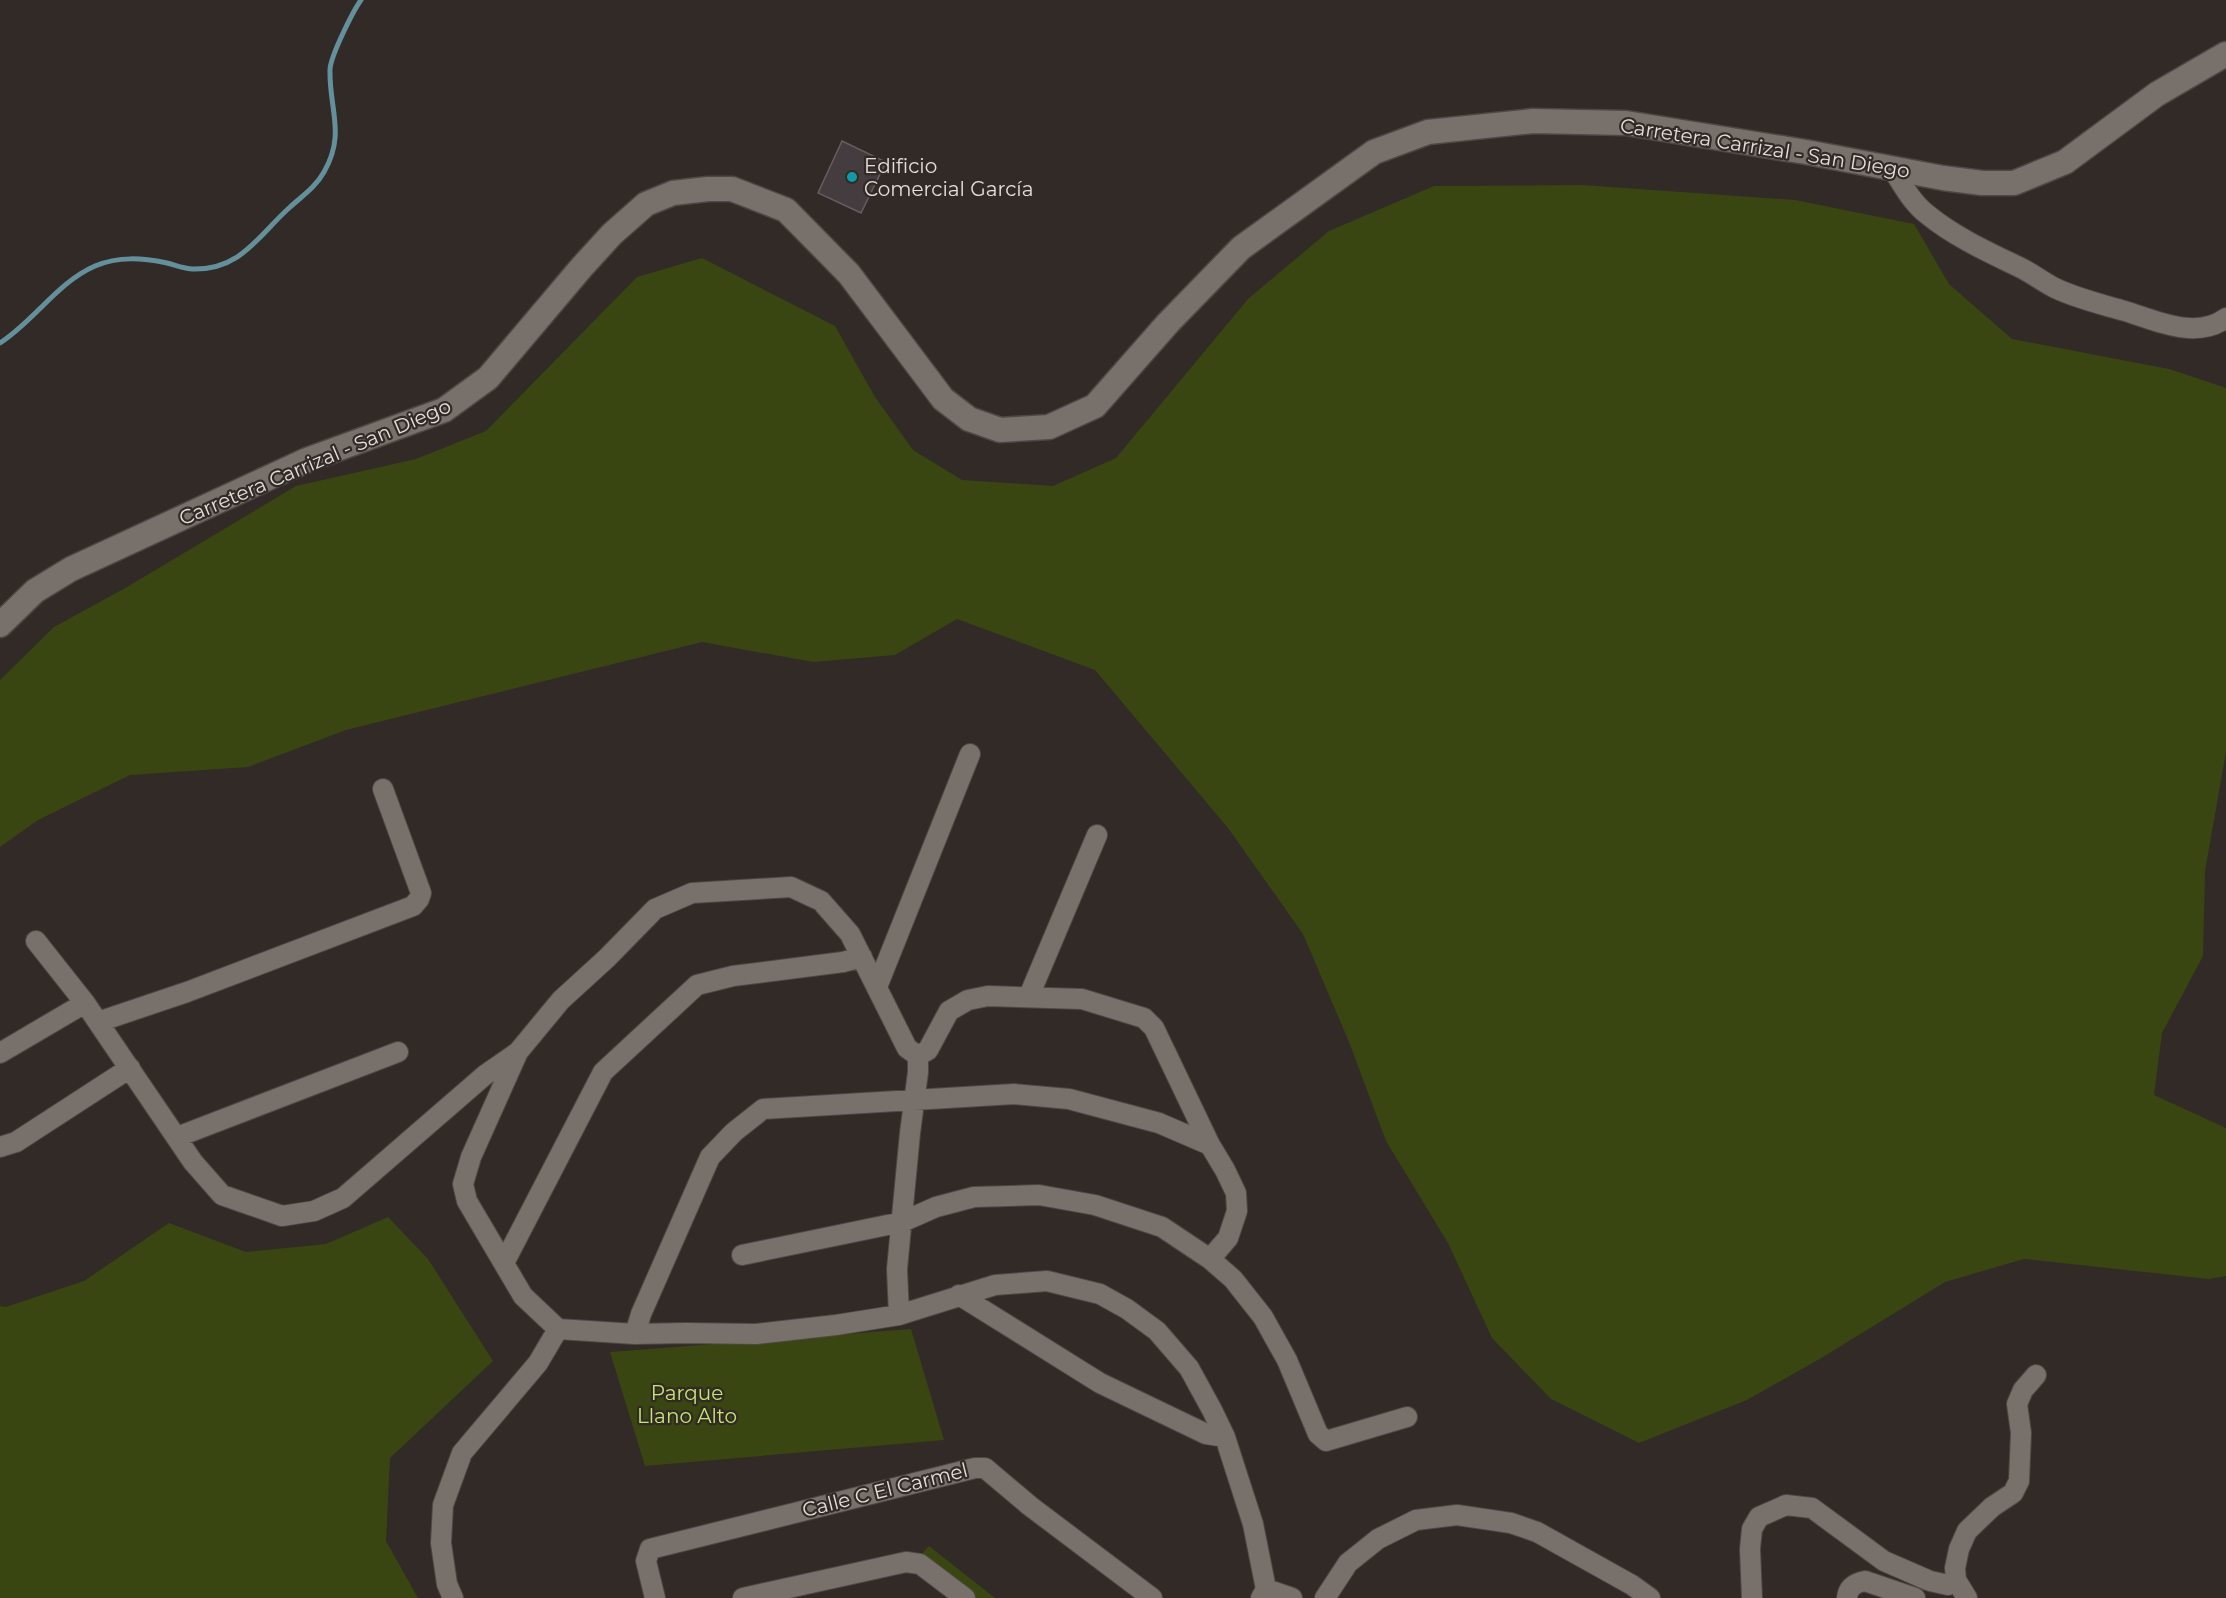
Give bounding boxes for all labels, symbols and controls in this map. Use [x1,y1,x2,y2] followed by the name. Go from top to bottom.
[1618,113,1912,183] street label: Carretera Carrizal - San Diego
[864,154,1034,201] place label: Edificio Comercial García
[845,170,859,184] marker: Edificio Comercial García
[175,394,455,530] street label: Carretera Carrizal - San Diego
[637,1381,737,1428] park label: Parque Llano Alto
[800,1458,970,1522] street label: Calle C El Carmel

